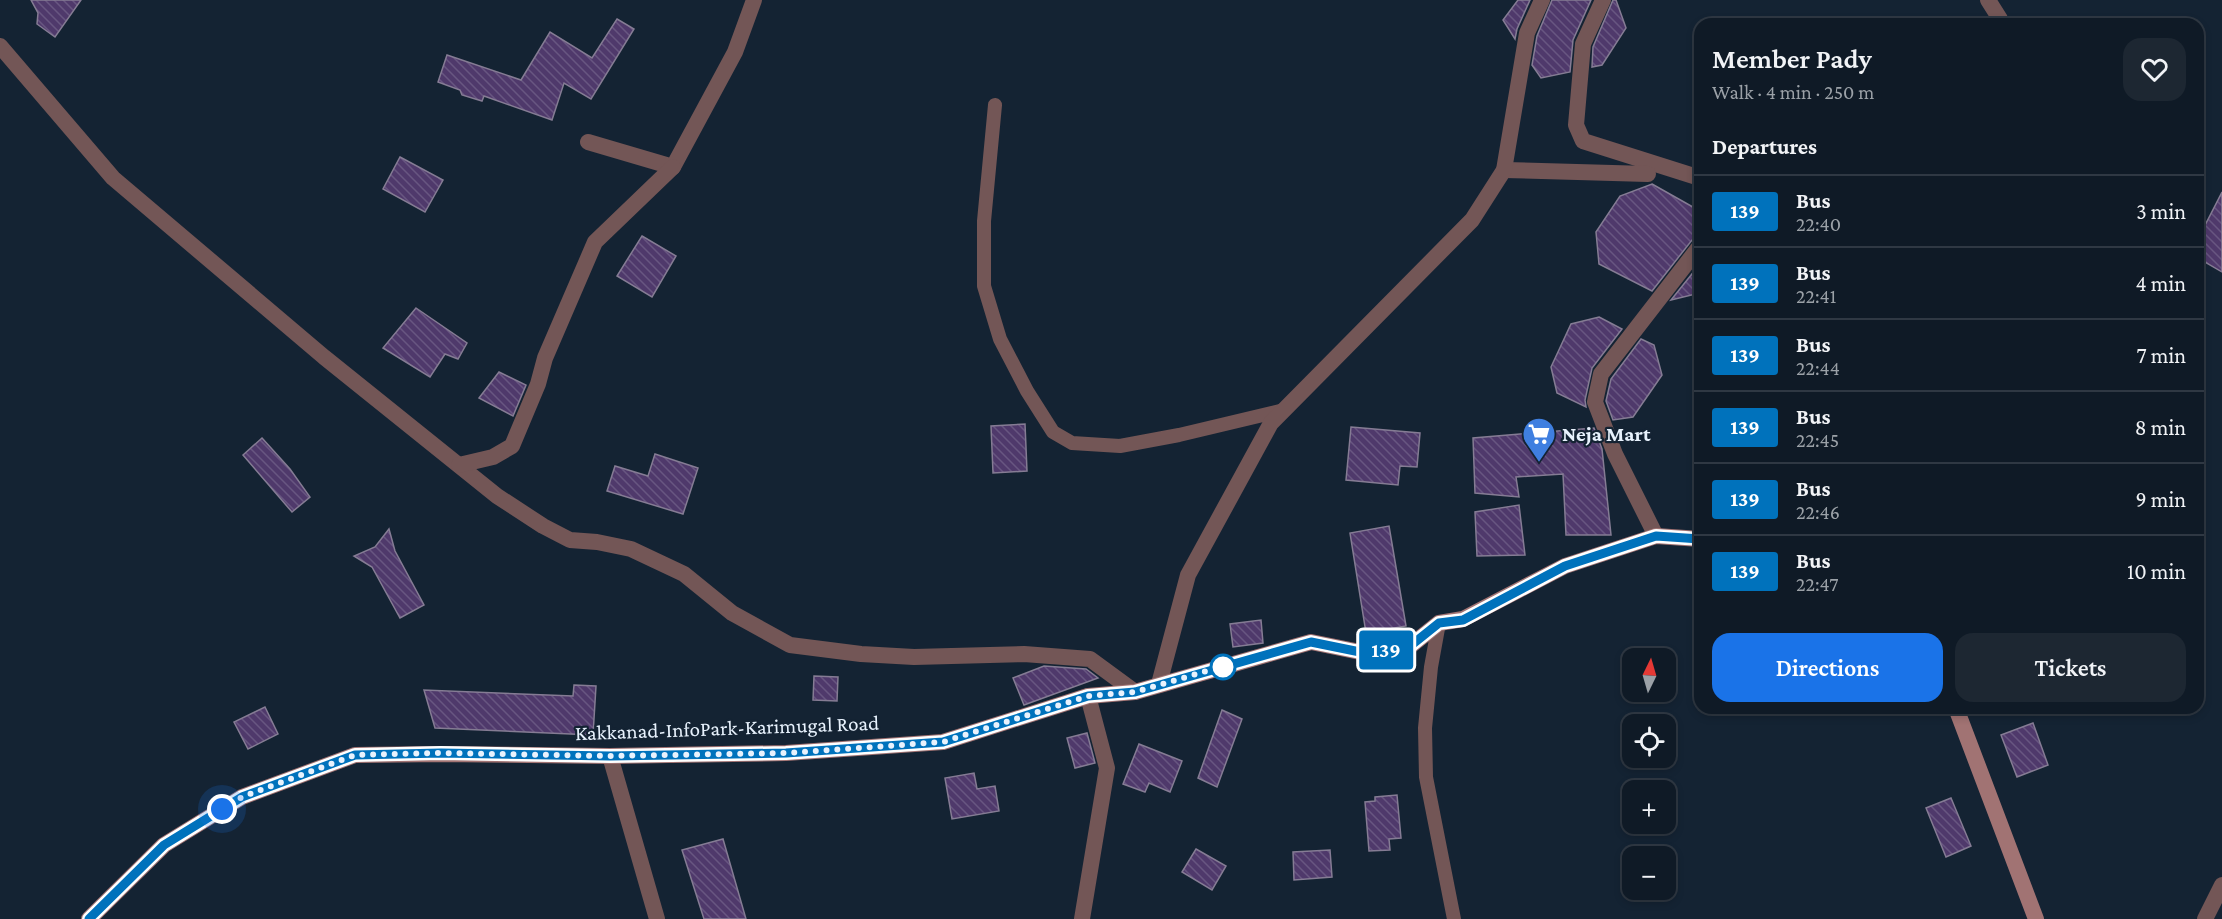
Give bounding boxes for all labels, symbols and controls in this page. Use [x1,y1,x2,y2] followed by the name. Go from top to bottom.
[2123,38,2186,101] button: heart
[1712,43,1872,74] text: Member Pady
[1712,81,1874,103] text: Walk · 4 min · 250 m
[1712,134,1817,159] text: Departures
[1796,188,1830,213] text: Bus
[1730,199,1760,223] text: 139
[2136,199,2186,224] text: 3 min
[1796,213,1841,235] text: 22:40
[1796,260,1830,285] text: Bus
[1730,271,1760,295] text: 139
[2135,271,2186,296] text: 4 min
[1796,285,1836,307] text: 22:41
[1796,332,1830,357] text: Bus
[1730,343,1760,367] text: 139
[2136,343,2186,368] text: 7 min
[1796,357,1840,379] text: 22:44
[1796,404,1830,429] text: Bus
[1730,415,1760,439] text: 139
[2135,415,2186,440] text: 8 min
[1521,416,1557,463] supermarket icon: Neja Mart
[1562,422,1651,446] place label: Neja Mart
[1796,429,1839,451] text: 22:45
[1796,476,1830,501] text: Bus
[1730,487,1760,511] text: 139
[2135,487,2186,512] text: 9 min
[1796,501,1840,523] text: 22:46
[1796,548,1830,573] text: Bus
[1730,559,1760,583] text: 139
[2127,559,2186,584] text: 10 min
[1796,573,1838,595] text: 22:47
[1352,630,1420,670] line badge: 139
[1712,633,1943,702] button: Directions
[1955,633,2186,702] button: Tickets
[1371,638,1401,662] text: 139
[1622,648,1676,702] north arrow
[1622,648,1676,900] map controls
[1210,654,1236,680] unlabelled marker
[575,711,879,745] street label: Kakkanad-InfoPark-Karimugal Road
[1622,714,1676,768] button: locate
[1622,780,1676,834] button: +
[207,794,237,824] your location
[1622,846,1676,900] button: −

